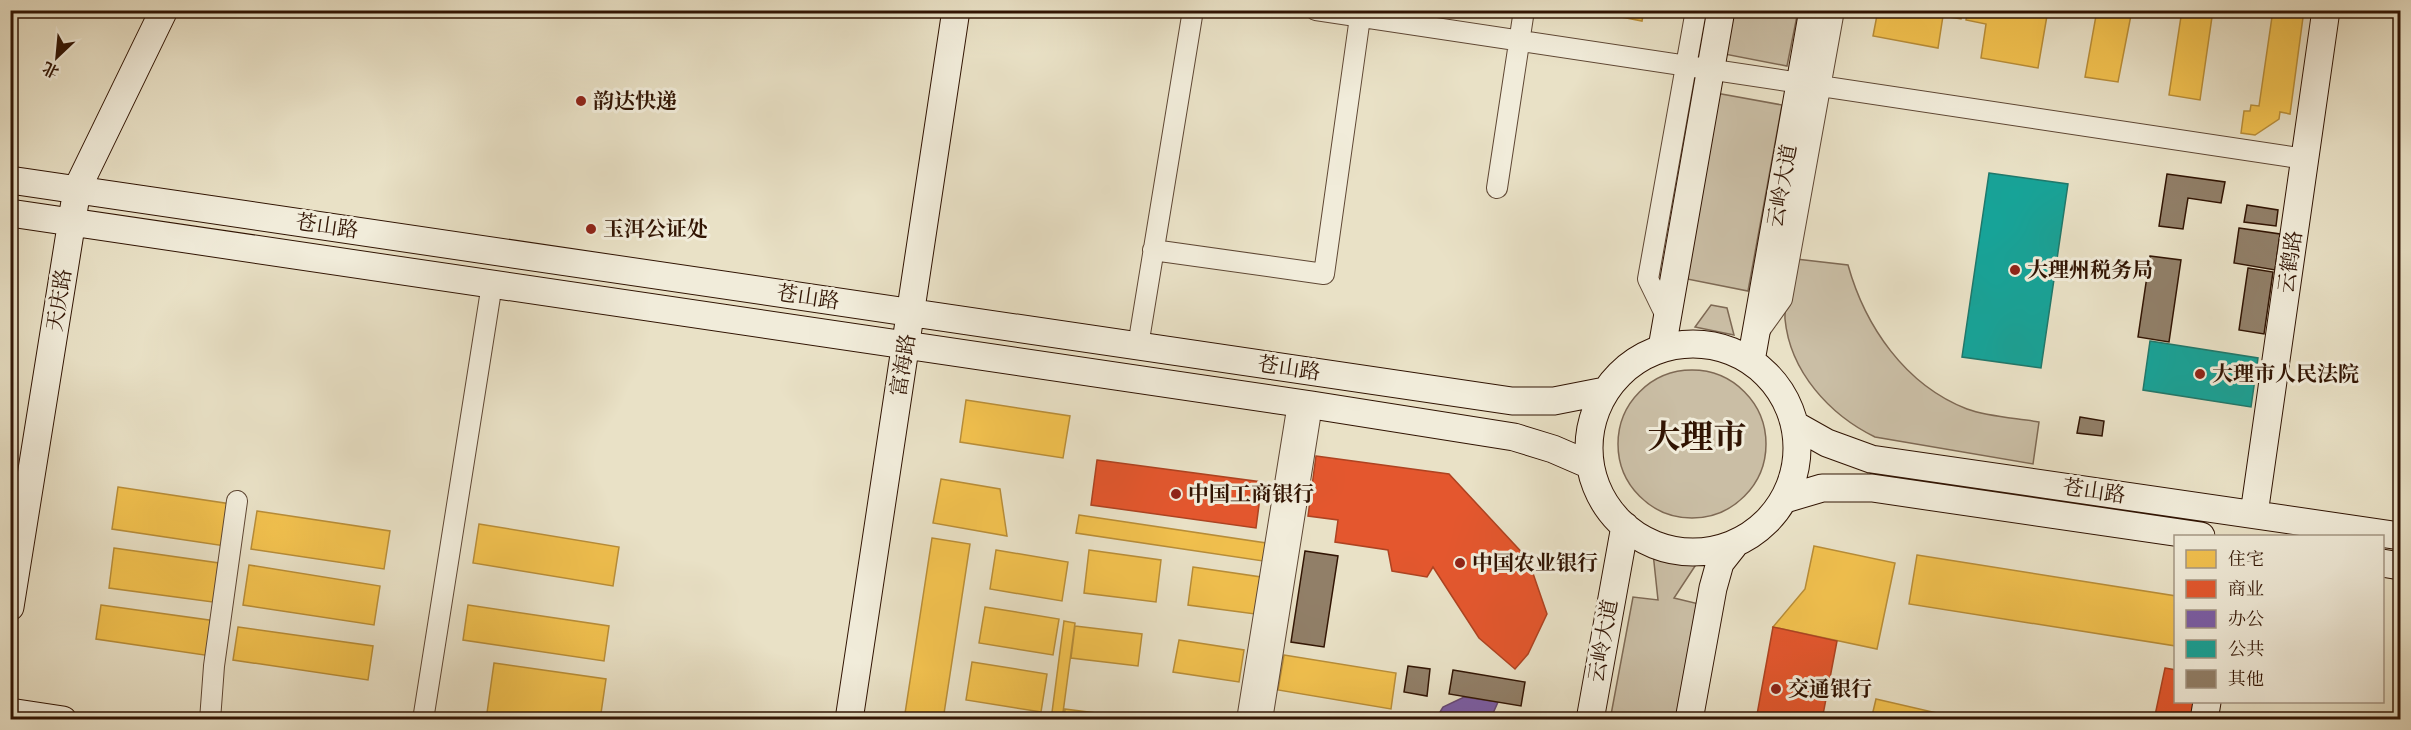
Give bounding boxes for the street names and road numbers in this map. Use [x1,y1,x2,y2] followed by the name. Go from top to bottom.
[1759,142,1804,230] street label: 云岭大道
[294,206,360,245] street label: 苍山路
[2270,229,2309,295] street label: 云鹤路
[38,266,79,333] street label: 天庆路
[775,277,841,316] street label: 苍山路
[882,331,923,398] street label: 富海路
[1256,348,1322,387] street label: 苍山路
[2061,471,2127,510] street label: 苍山路
[1580,597,1625,685] street label: 云岭大道

